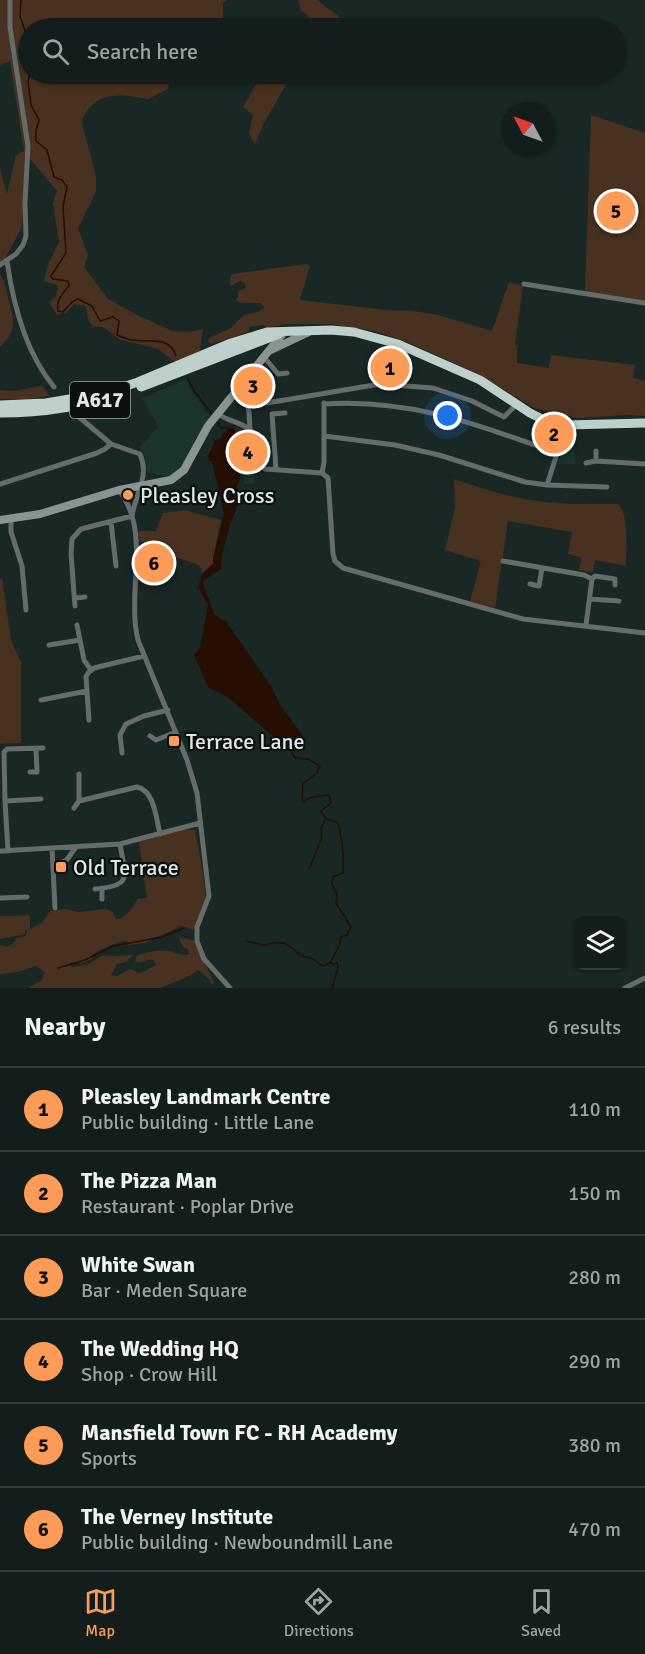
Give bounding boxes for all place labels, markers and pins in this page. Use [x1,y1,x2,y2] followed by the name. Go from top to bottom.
[596,188,636,234] pin: 5
[370,346,410,391] pin: 1
[234,364,272,408] pin: 3
[534,412,574,456] pin: 2
[228,430,268,474] pin: 4
[140,482,274,509] place label: Pleasley Cross
[121,488,135,502] marker: Pleasley Cross
[134,540,174,586] pin: 6
[186,728,305,755] place label: Terrace Lane
[167,734,181,748] marker: Terrace Lane
[73,854,179,881] place label: Old Terrace
[54,860,68,874] marker: Old Terrace

